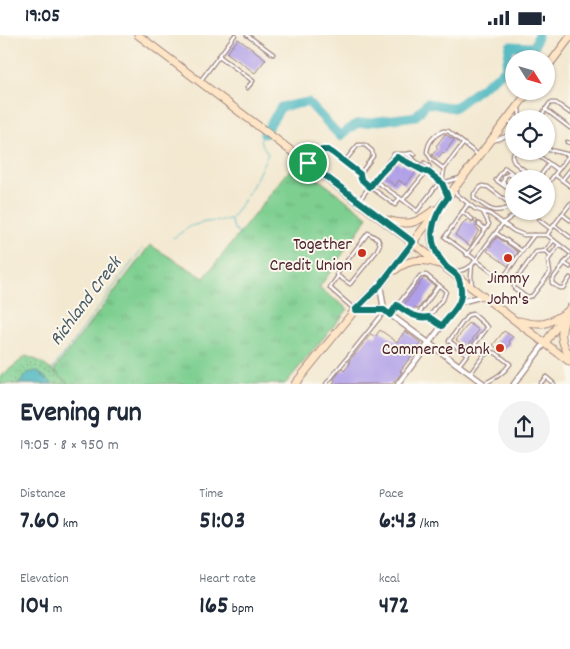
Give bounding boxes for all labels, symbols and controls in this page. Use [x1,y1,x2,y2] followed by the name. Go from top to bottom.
[25,4,60,31] text: 19:05
[505,50,555,100] north arrow
[505,50,555,220] map controls
[505,110,555,160] button: locate
[287,142,329,184] pin
[294,149,322,177] icon: arrive
[505,170,555,220] button: layers
[269,233,352,279] place label: Together Credit Union
[356,247,368,259] marker: Together Credit Union
[44,250,131,352] water label: Richland Creek
[502,252,514,264] marker: Jimmy John's
[487,267,530,313] place label: Jimmy John's
[382,338,490,363] place label: Commerce Bank
[494,342,506,354] marker: Commerce Bank
[20,395,142,435] text: Evening run
[498,401,550,453] button: share
[20,434,119,457] text: 19:05 · 8 × 950 m
[20,484,66,504] text: Distance
[199,484,223,504] text: Time
[379,484,403,504] text: Pace
[20,504,60,540] text: 7.60
[199,504,245,540] text: 51:03
[379,504,417,540] text: 6:43
[60,514,78,534] text: km
[417,514,439,534] text: /km
[20,569,69,589] text: Elevation
[199,569,256,589] text: Heart rate
[379,569,400,589] text: kcal
[20,589,49,625] text: 104
[199,589,229,625] text: 165
[379,589,410,625] text: 472
[49,599,62,619] text: m
[229,599,254,619] text: bpm

